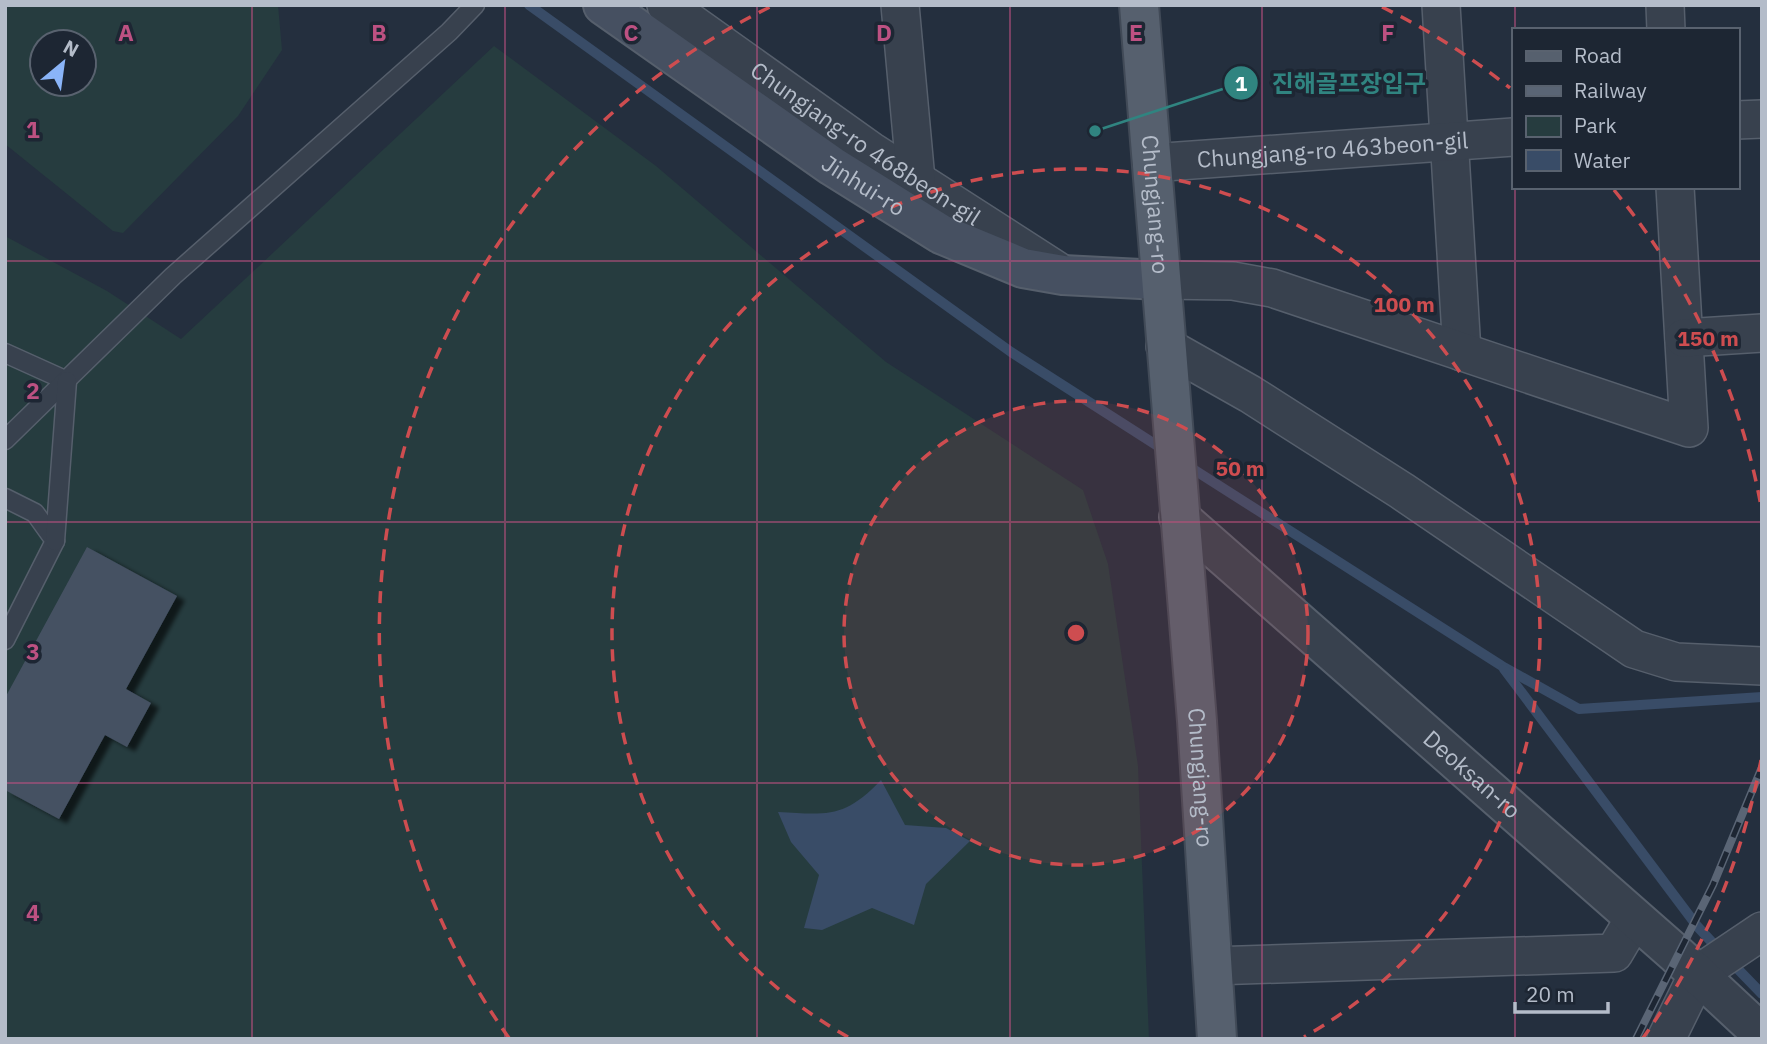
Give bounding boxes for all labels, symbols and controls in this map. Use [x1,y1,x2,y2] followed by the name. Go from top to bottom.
[118,17,134,47] text: A
[371,17,387,47] text: B
[624,17,639,47] text: C
[876,17,892,47] text: D
[1129,17,1143,47] text: E
[1381,17,1395,47] text: F
[28,28,98,98] north arrow
[1512,28,1739,189] legend
[59,34,83,62] text: N
[1574,41,1622,69] text: Road
[745,54,987,232] street label: Chungjang-ro 468beon-gil
[1223,61,1441,106] callout: 진해골프장입구
[1272,67,1426,99] text: 진해골프장입구
[1235,69,1248,97] text: 1
[1574,76,1647,104] text: Railway
[1574,111,1617,139] text: Park
[26,114,40,144] text: 1
[1196,124,1469,174] street label: Chungjang-ro 463beon-gil
[1136,133,1177,275] street label: Chungjang-ro
[1574,146,1631,174] text: Water
[816,148,911,222] street label: Jinhui-ro
[1373,290,1435,318] text: 100 m
[1677,324,1739,352] text: 150 m
[26,375,40,405] text: 2
[1216,454,1264,482] text: 50 m
[1064,621,1088,645] centre of rings
[26,636,40,666] text: 3
[1182,707,1221,848] street label: Chungjang-ro
[1418,723,1527,825] street label: Deoksan-ro
[26,897,40,927] text: 4
[1515,970,1608,1014] scale bar
[1526,980,1575,1008] text: 20 m

